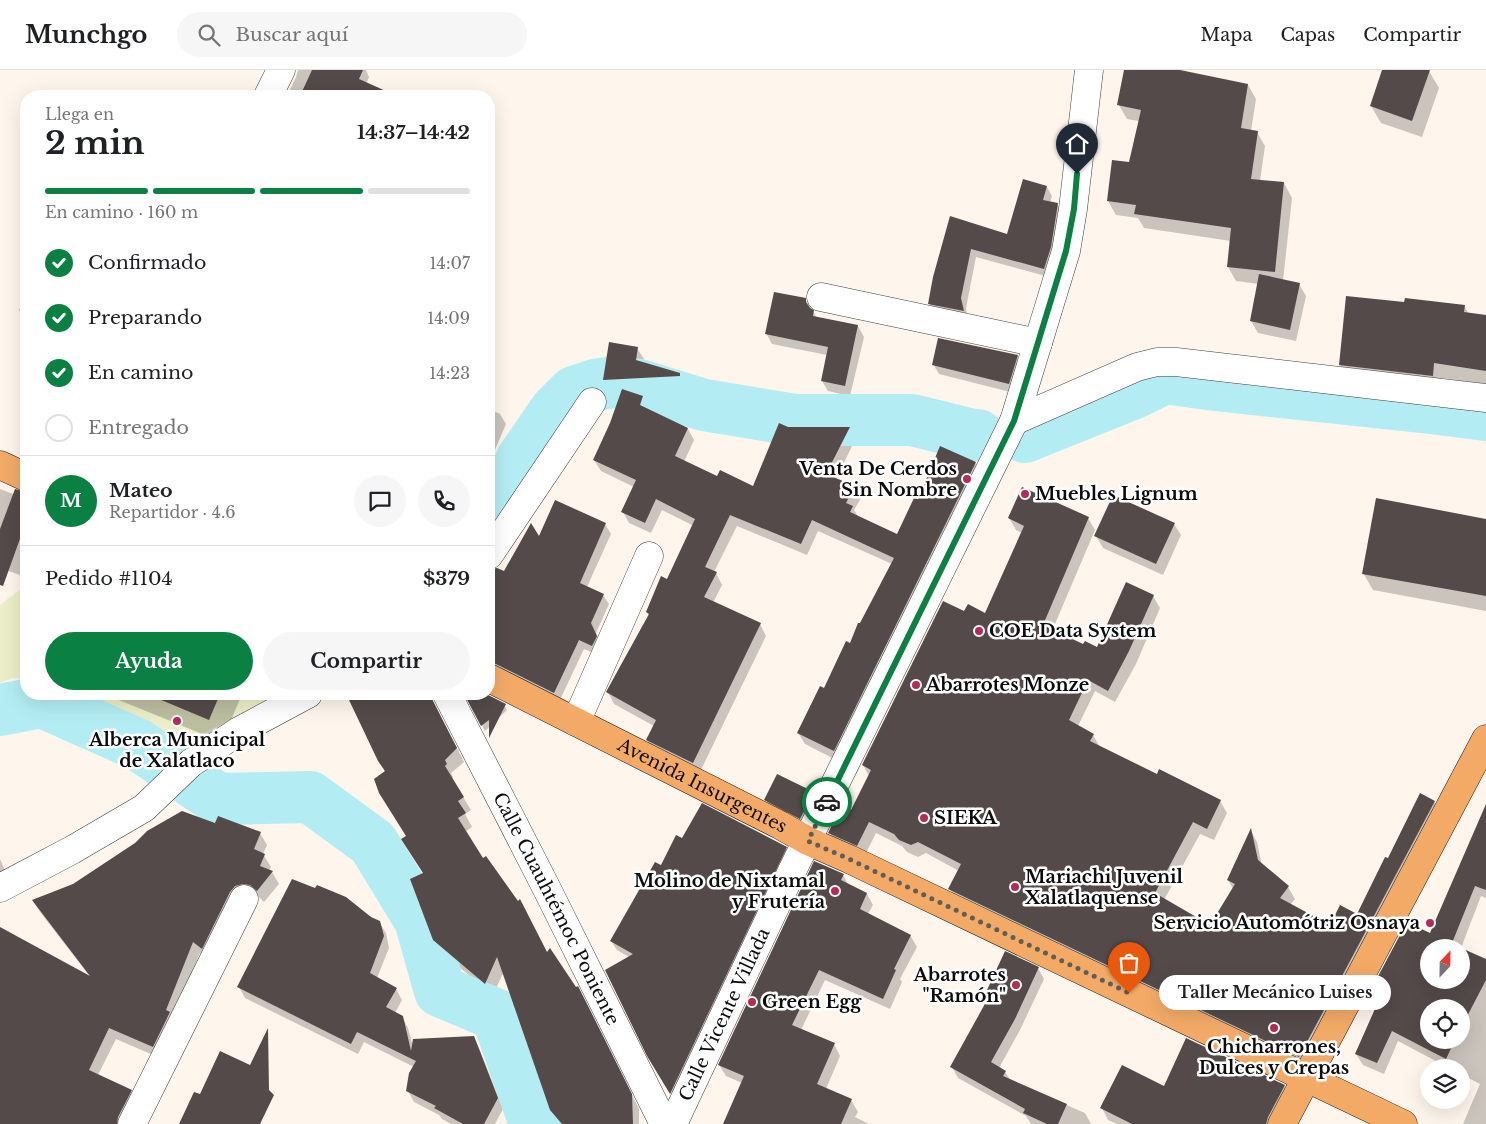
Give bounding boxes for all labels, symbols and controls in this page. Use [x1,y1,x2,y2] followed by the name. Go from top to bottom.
[177,12,527,57] search box
[25,20,147,49] text: Munchgo
[195,21,223,49] icon: search
[235,23,348,46] text: Buscar aquí
[1201,24,1252,46] text: Mapa
[1280,24,1335,46] text: Capas
[1363,24,1461,46] text: Compartir
[45,104,114,124] text: Llega en
[357,121,470,144] text: 14:37–14:42
[45,123,145,163] text: 2 min
[1056,123,1098,174] pin
[1063,130,1091,158] icon: home
[45,202,198,222] text: En camino · 160 m
[45,249,73,277] icon: check
[88,251,206,274] text: Confirmado
[429,253,470,273] text: 14:07
[45,304,73,332] icon: check
[88,306,202,329] text: Preparando
[427,308,470,328] text: 14:09
[45,359,73,387] icon: check
[88,361,193,384] text: En camino
[429,363,470,383] text: 14:23
[88,416,189,439] text: Entregado
[799,458,957,501] place label: Venta De Cerdos Sin Nombre
[961,473,973,485] marker: Venta De Cerdos Sin Nombre
[354,475,406,527] button: chat
[418,475,470,527] button: phone
[109,479,173,502] text: Mateo
[1035,483,1198,505] place label: Muebles Lignum
[1019,488,1031,500] marker: Muebles Lignum
[60,489,82,512] text: M
[109,502,235,522] text: Repartidor · 4.6
[45,567,173,590] text: Pedido #1104
[423,567,470,590] text: $379
[989,620,1157,642] place label: COE Data System
[973,625,985,637] marker: COE Data System
[45,632,253,690] button: Ayuda
[263,632,470,690] button: Compartir
[925,674,1089,696] place label: Abarrotes Monze
[910,679,922,691] marker: Abarrotes Monze
[171,715,183,727] marker: Alberca Municipal de Xalatlaco
[88,729,266,772] place label: Alberca Municipal de Xalatlaco
[613,733,791,838] street label: Avenida Insurgentes
[802,777,852,827] courier
[813,788,841,816] icon: car
[488,789,624,1029] street label: Calle Cuauhtémoc Poniente
[934,807,998,829] place label: SIEKA
[918,812,930,824] marker: SIEKA
[1024,866,1184,909] place label: Mariachi Juvenil Xalatlaquense
[634,870,826,913] place label: Molino de Nixtamal y Frutería
[1009,881,1021,893] marker: Mariachi Juvenil Xalatlaquense
[829,885,841,897] marker: Molino de Nixtamal y Frutería
[1153,912,1421,934] place label: Servicio Automótriz Osnaya
[1424,917,1436,929] marker: Servicio Automótriz Osnaya
[674,924,775,1105] street label: Calle Vicente Villada
[1420,939,1470,989] north arrow
[1420,939,1470,1109] map controls
[1108,942,1150,993] pin
[1115,949,1143,977] icon: bag
[912,964,1006,1007] place label: Abarrotes "Ramón"
[1159,976,1392,1010] callout: Taller Mecánico Luises
[1010,979,1022,991] marker: Abarrotes "Ramón"
[1178,982,1372,1002] text: Taller Mecánico Luises
[762,991,862,1013] place label: Green Egg
[746,996,758,1008] marker: Green Egg
[1420,999,1470,1049] button: locate
[1268,1022,1280,1034] marker: Chicharrones, Dulces y Crepas
[1199,1036,1349,1079] place label: Chicharrones, Dulces y Crepas
[1420,1059,1470,1109] button: layers

